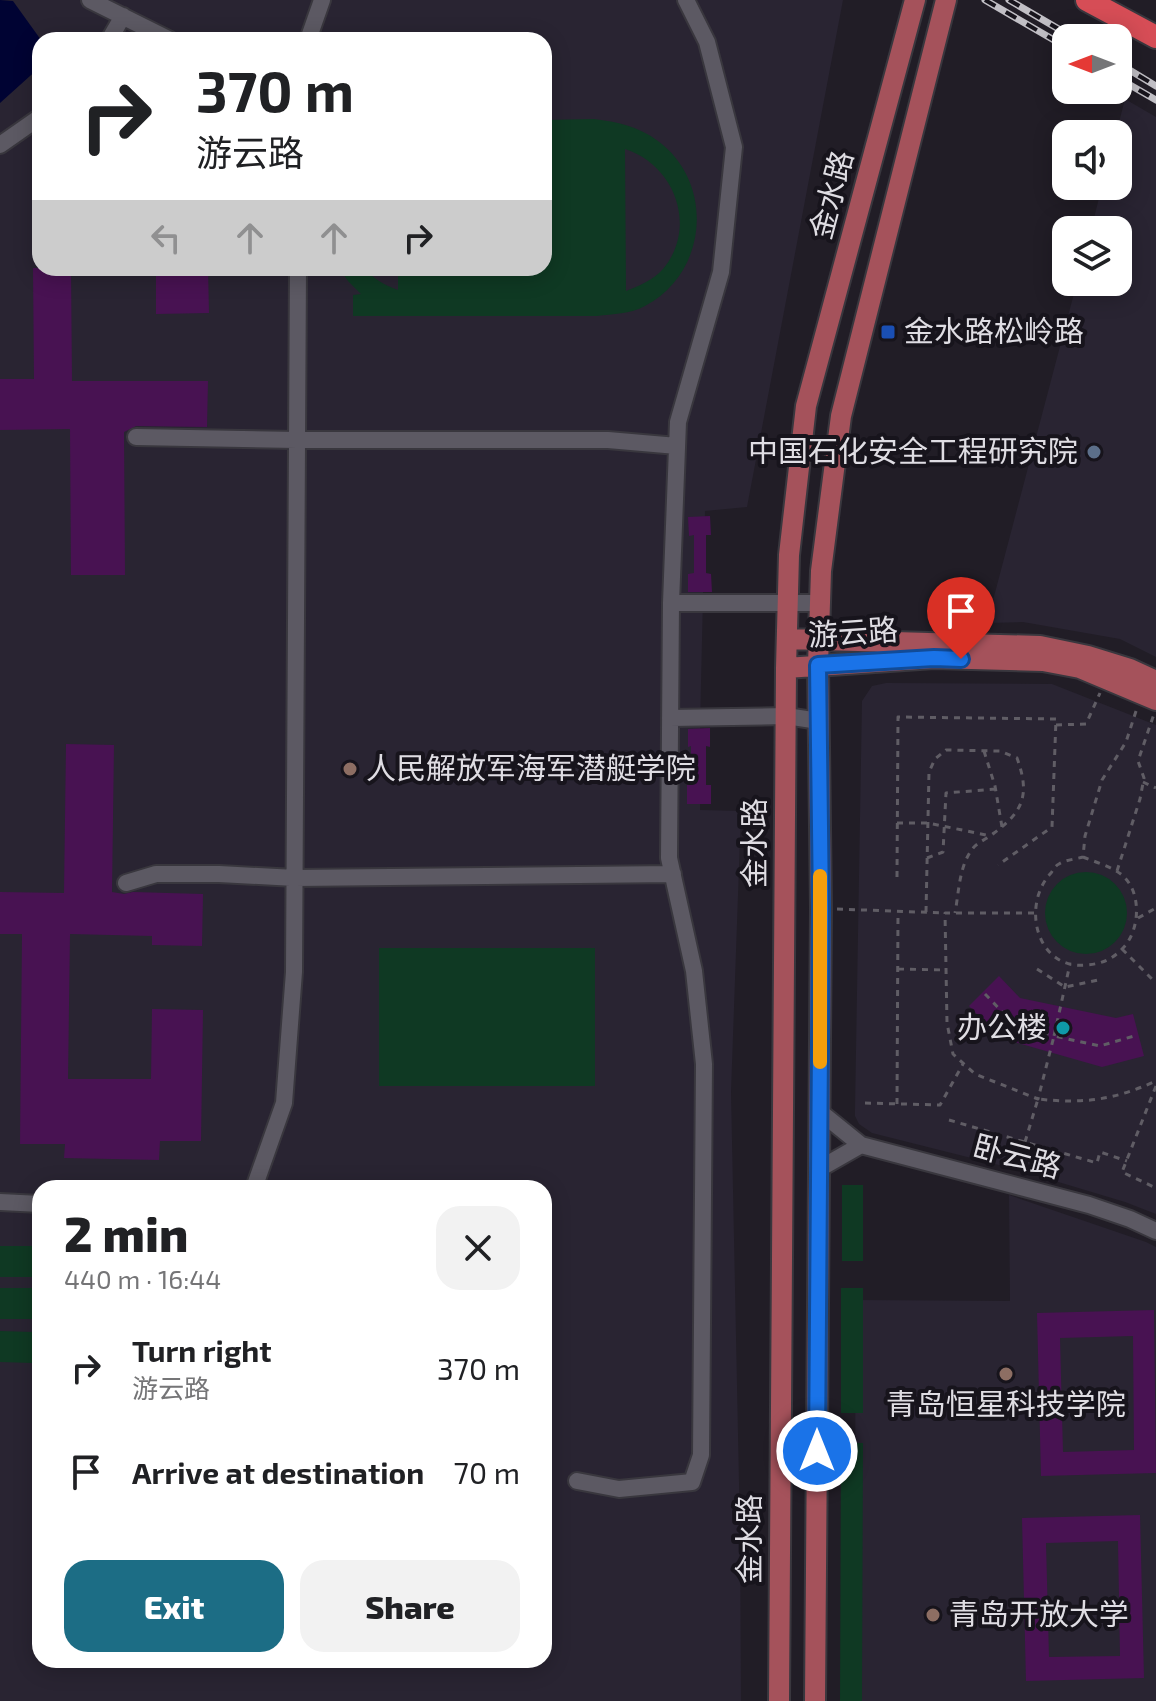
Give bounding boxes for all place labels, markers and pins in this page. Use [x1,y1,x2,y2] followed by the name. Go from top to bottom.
[904,312,1084,348] place label: 金水路松岭路
[879,323,897,341] marker: 金水路松岭路
[748,432,1078,468] place label: 中国石化安全工程研究院
[1085,443,1103,461] marker: 中国石化安全工程研究院
[927,577,995,659] pin
[366,749,696,785] place label: 人民解放军海军潜艇学院
[341,760,359,778] marker: 人民解放军海军潜艇学院
[957,1008,1047,1044] place label: 办公楼
[1054,1019,1072,1037] marker: 办公楼
[997,1365,1015,1383] marker: 青岛恒星科技学院
[886,1385,1126,1421] place label: 青岛恒星科技学院
[949,1595,1129,1631] place label: 青岛开放大学
[924,1606,942,1624] marker: 青岛开放大学

